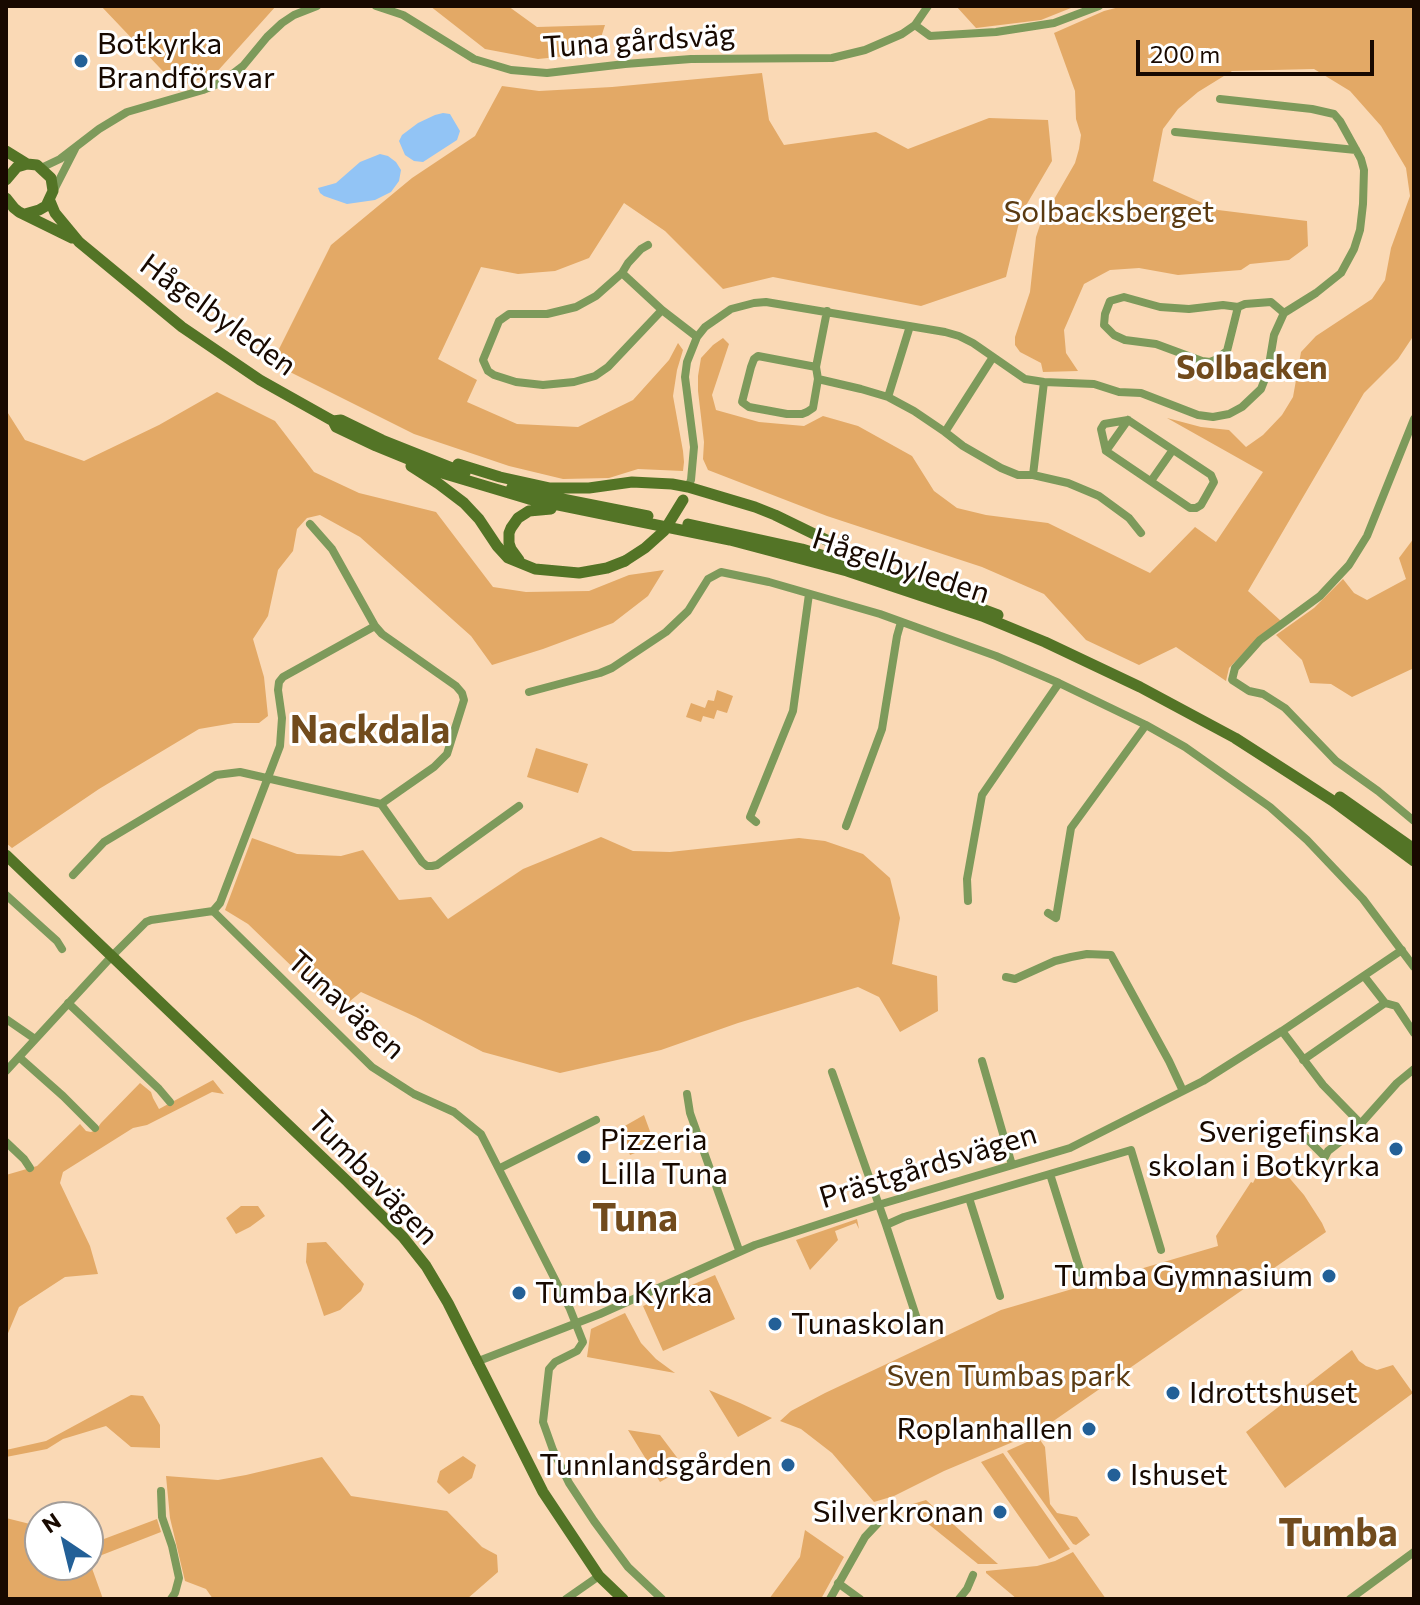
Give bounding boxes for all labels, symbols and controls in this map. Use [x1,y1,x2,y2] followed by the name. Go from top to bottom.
[542,16,736,66] street label: Tuna gårdsväg
[1140,24,1378,74] scale bar
[97,26,275,96] place label: Botkyrka Brandförsvar
[1150,39,1220,68] text: 200 m
[72,52,90,70] marker: Botkyrka Brandförsvar
[1004,194,1214,230] park label: Solbacksberget
[133,246,303,384] street label: Hågelbyleden
[1176,349,1328,387] district label: Solbacken
[808,520,994,612] street label: Hågelbyleden
[290,707,450,753] district label: Nackdala
[280,943,412,1067] street label: Tunavägen
[300,1104,446,1252] street label: Tumbavägen
[1148,1114,1380,1184] place label: Sverigefinska skolan i Botkyrka
[815,1116,1041,1216] street label: Prästgårdsvägen
[600,1122,728,1192] place label: Pizzeria Lilla Tuna
[1387,1140,1405,1158] marker: Sverigefinska skolan i Botkyrka
[575,1148,593,1166] marker: Pizzeria Lilla Tuna
[592,1195,678,1241] district label: Tuna
[1054,1258,1313,1294] place label: Tumba Gymnasium
[1320,1267,1338,1285] marker: Tumba Gymnasium
[535,1275,712,1311] place label: Tumba Kyrka
[510,1284,528,1302] marker: Tumba Kyrka
[791,1306,945,1342] place label: Tunaskolan
[766,1315,784,1333] marker: Tunaskolan
[887,1358,1131,1394] park label: Sven Tumbas park
[1189,1375,1358,1411] place label: Idrottshuset
[1164,1384,1182,1402] marker: Idrottshuset
[897,1411,1073,1447] place label: Roplanhallen
[1080,1420,1098,1438] marker: Roplanhallen
[539,1447,772,1483] place label: Tunnlandsgården
[779,1456,797,1474] marker: Tunnlandsgården
[1130,1457,1228,1493] place label: Ishuset
[1105,1466,1123,1484] marker: Ishuset
[813,1494,984,1530] place label: Silverkronan
[24,1501,104,1581] north arrow
[991,1503,1009,1521] marker: Silverkronan
[37,1507,66,1538] text: N
[1278,1510,1398,1556] district label: Tumba

